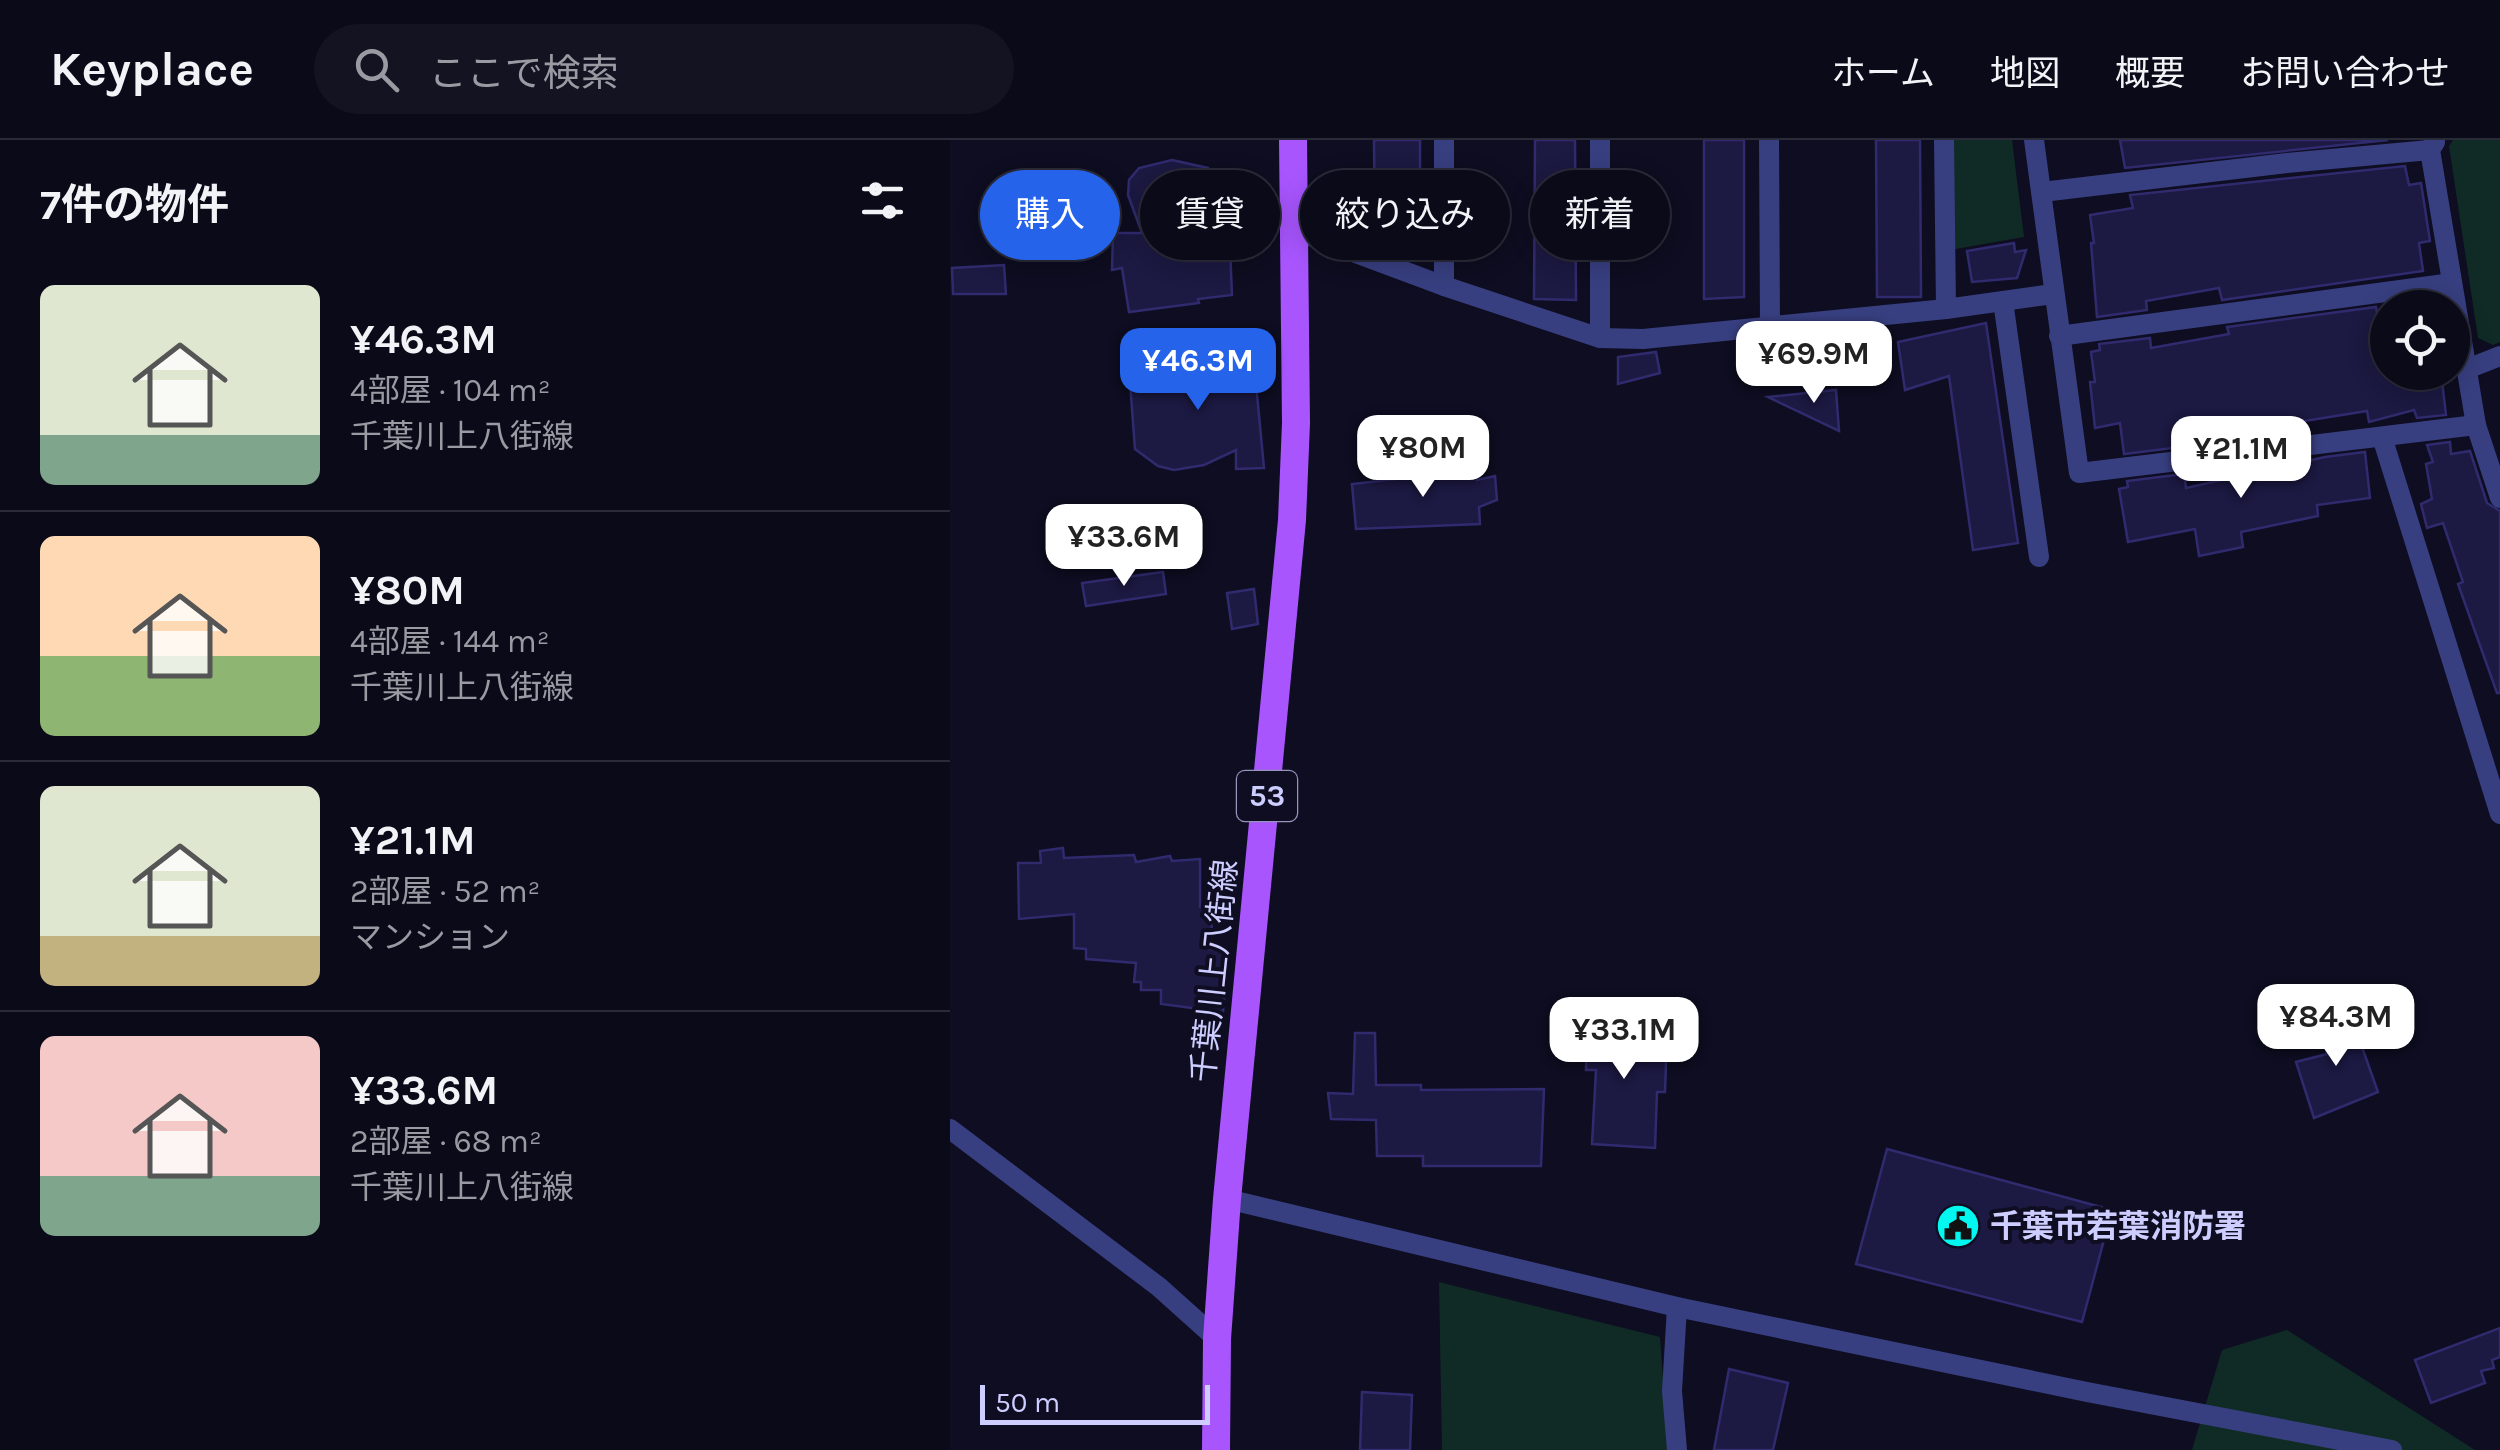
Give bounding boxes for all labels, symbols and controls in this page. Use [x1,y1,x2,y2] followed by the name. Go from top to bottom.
[314,24,1014,114] search box
[50,41,254,97] text: Keyplace
[349,42,404,97] icon: search
[429,51,619,96] text: ここで検索
[1831,53,1935,94] text: ホーム
[1990,53,2060,94] text: 地図
[2115,53,2185,94] text: 概要
[2240,53,2450,94] text: お問い合わせ
[980,170,1120,260] chip: 購入
[1140,170,1280,260] chip: 賃貸
[1300,170,1510,260] chip: 絞り込み
[1530,170,1670,260] chip: 新着
[855,173,910,228] icon: filters
[40,180,229,230] text: 7件の物件
[2370,290,2470,390] map controls
[2370,290,2470,390] button: locate
[350,314,497,364] text: ¥46.3M
[1733,321,1895,406] pin: ¥69.9M
[120,325,240,445] icon: home
[1117,328,1279,413] pin: ¥46.3M
[1758,335,1870,372] text: ¥69.9M
[1142,342,1254,379] text: ¥46.3M
[350,372,551,409] text: 4部屋 · 104 m²
[1364,415,1482,500] pin: ¥80M
[2160,416,2322,501] pin: ¥21.1M
[350,418,574,455] text: 千葉川上八街線
[1379,429,1467,466] text: ¥80M
[2193,430,2289,467] text: ¥21.1M
[1043,504,1205,589] pin: ¥33.6M
[1068,518,1180,555] text: ¥33.6M
[350,565,465,615] text: ¥80M
[120,576,240,696] icon: home
[350,623,549,660] text: 4部屋 · 144 m²
[350,669,574,706] text: 千葉川上八街線
[1237,771,1297,821] road number: 53
[350,815,476,865] text: ¥21.1M
[120,826,240,946] icon: home
[1184,858,1245,1084] street label: 千葉川上八街線
[350,873,540,910] text: 2部屋 · 52 m²
[350,919,510,956] text: マンション
[2255,984,2417,1069] pin: ¥84.3M
[1543,997,1705,1082] pin: ¥33.1M
[2279,998,2393,1035] text: ¥84.3M
[1572,1011,1676,1048] text: ¥33.1M
[350,1065,498,1115] text: ¥33.6M
[120,1076,240,1196] icon: home
[350,1123,542,1160] text: 2部屋 · 68 m²
[350,1169,574,1206] text: 千葉川上八街線
[1935,1203,1981,1249] public building icon: 千葉市若葉消防署
[1990,1208,2246,1245] place label: 千葉市若葉消防署
[980,1380,1210,1424] scale bar
[995,1386,1060,1419] text: 50 m

